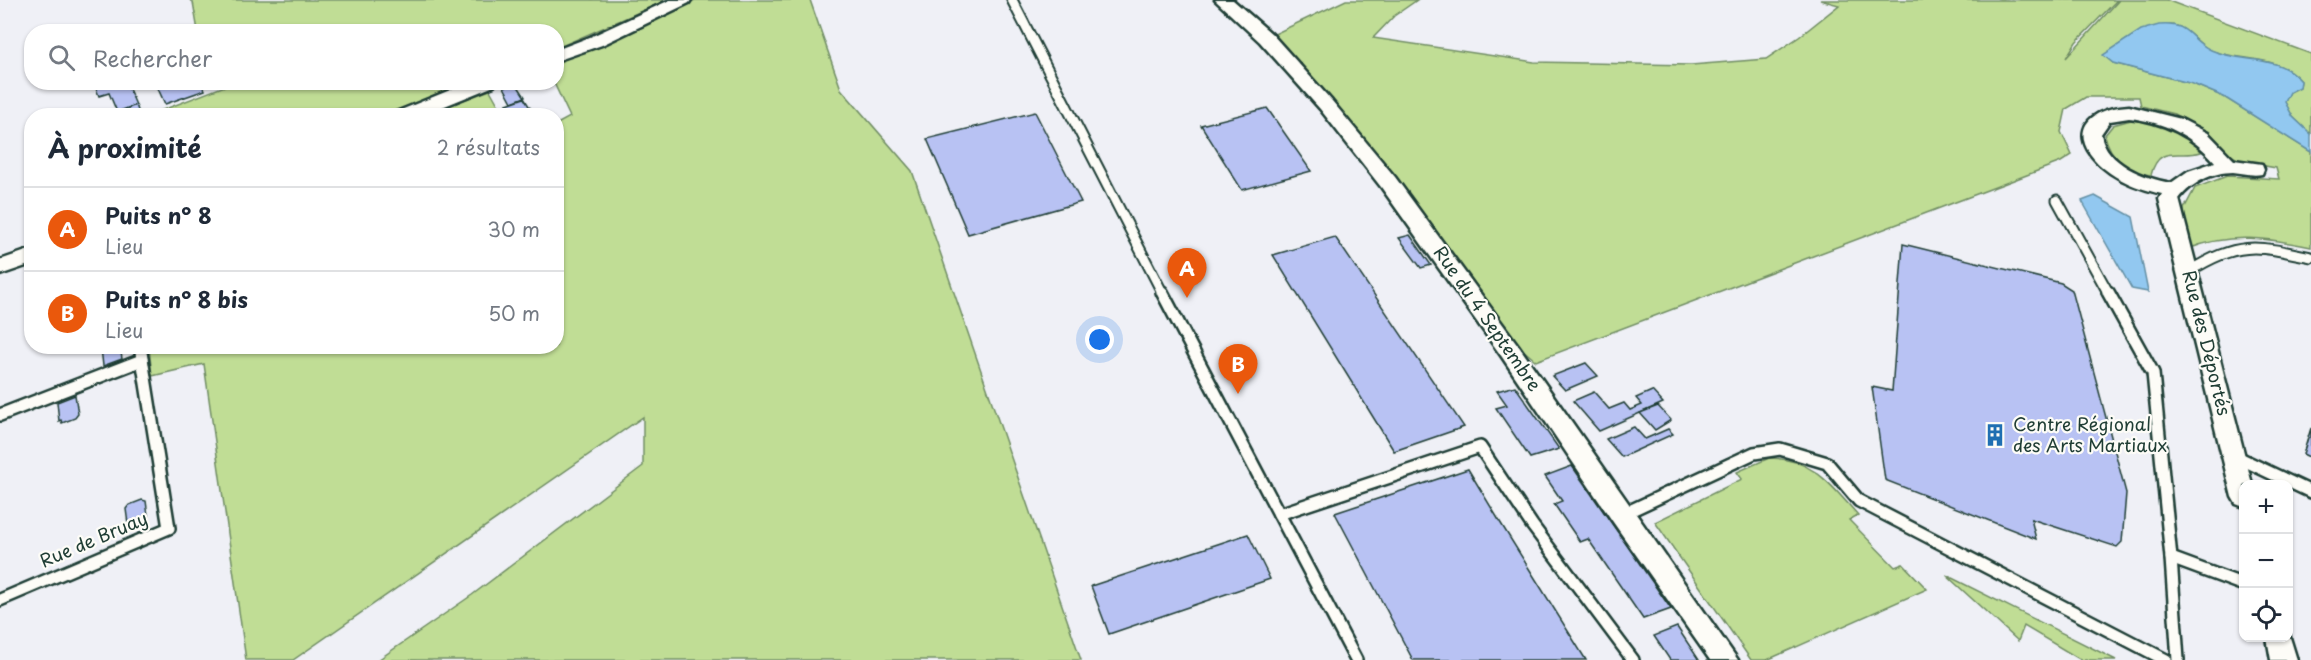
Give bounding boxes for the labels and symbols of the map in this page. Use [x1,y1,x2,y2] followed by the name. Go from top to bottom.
[1428,240,1549,396] street label: Rue du 4 Septembre
[1168,248,1206,298] pin: A
[2176,267,2239,418] street label: Rue des Déportés
[1085,325,1114,354] your location
[1218,344,1258,394] pin: B
[2013,410,2167,458] place label: Centre Régional des Arts Martiaux
[1982,422,2008,448] building icon: Centre Régional des Arts Martiaux
[35,504,151,573] street label: Rue de Bruay

